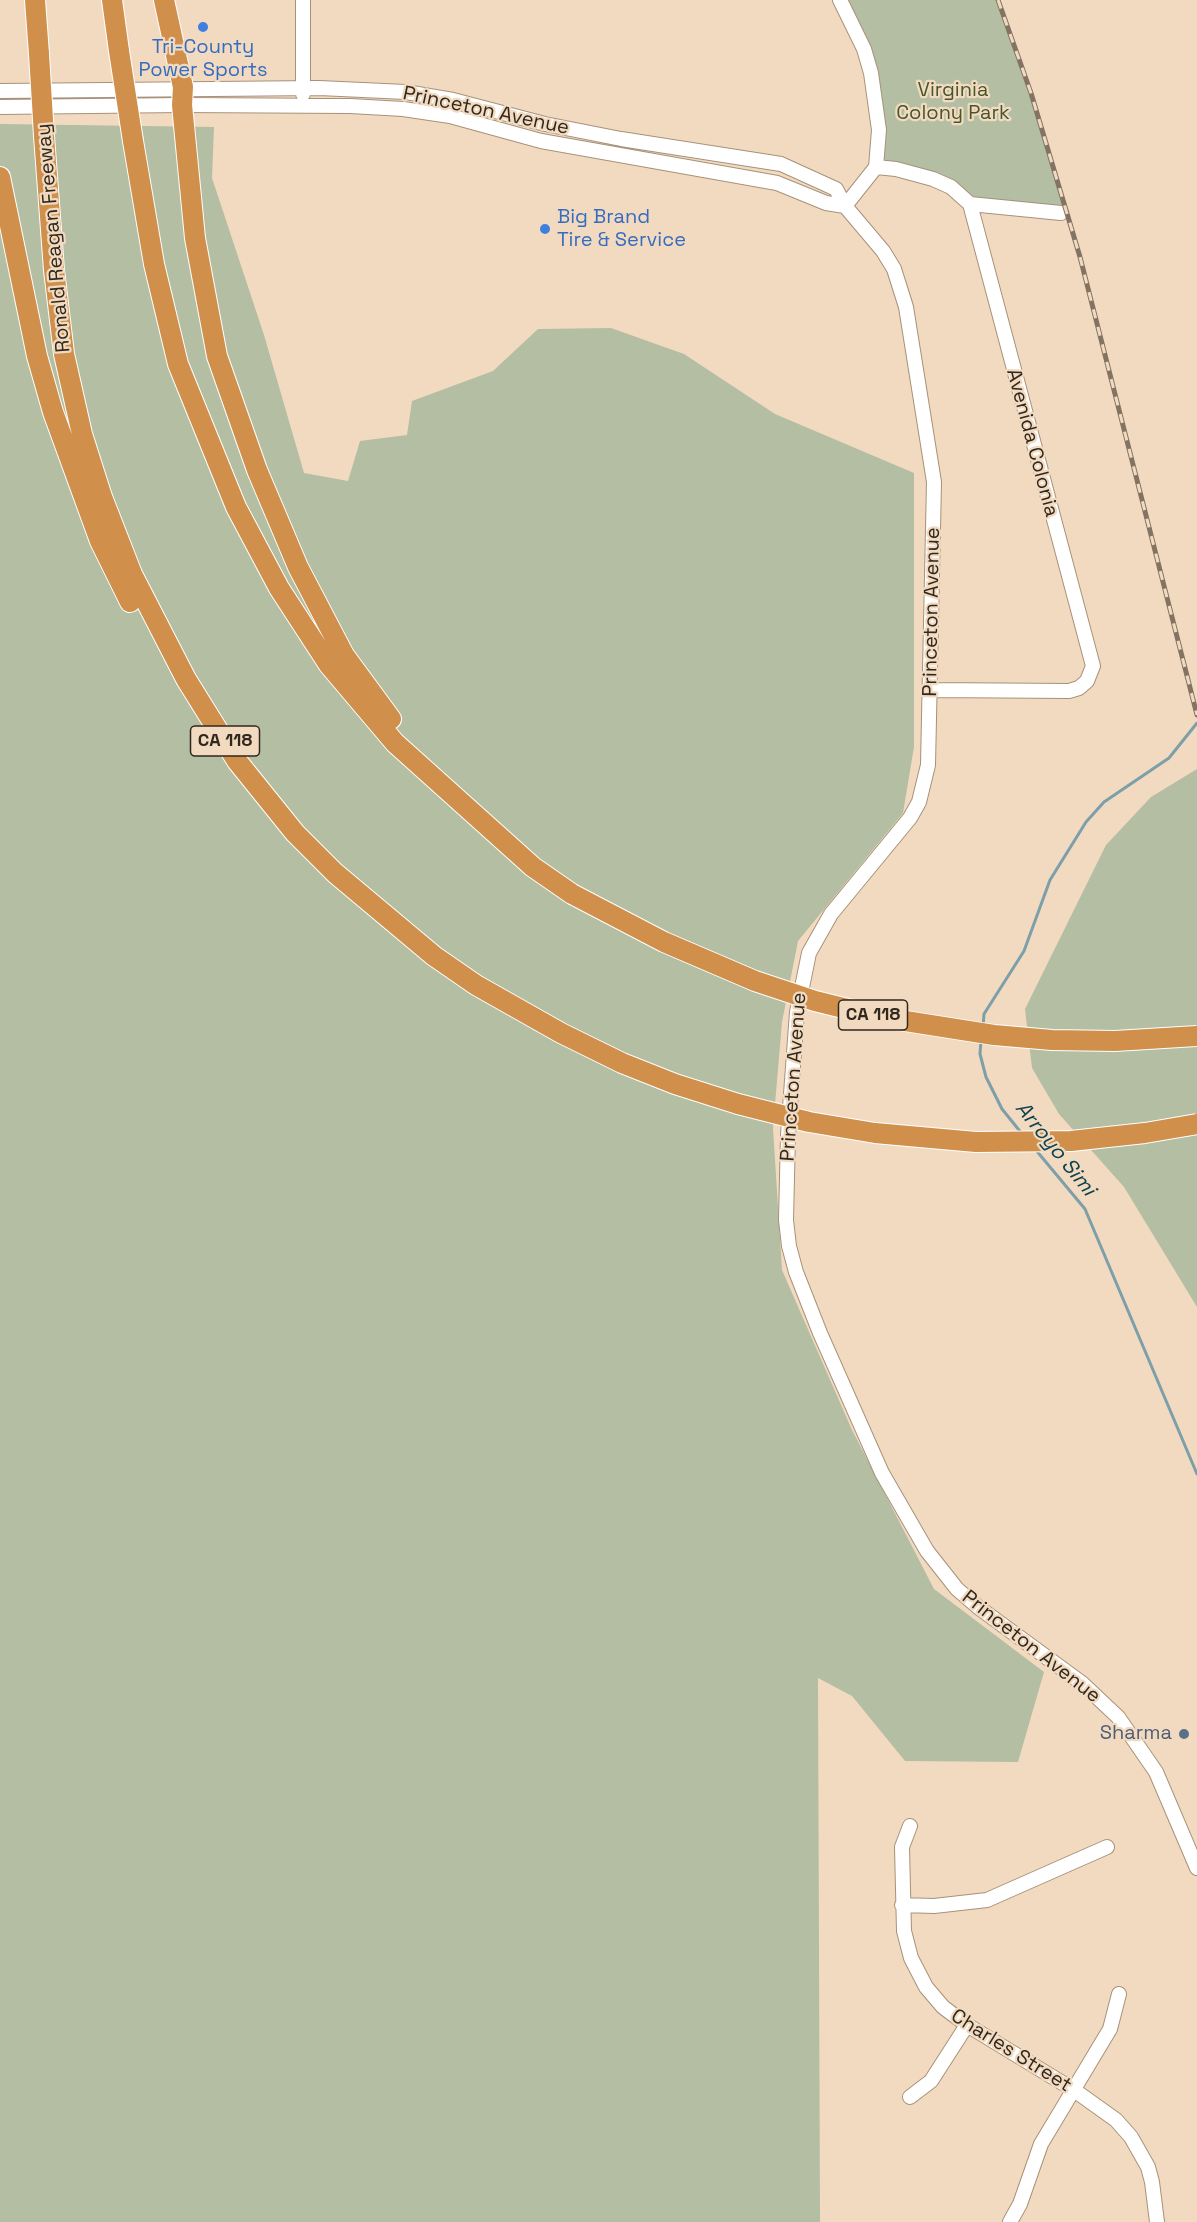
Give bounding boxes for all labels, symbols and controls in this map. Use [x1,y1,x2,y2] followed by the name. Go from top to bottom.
[196,20,210,34] marker: Tri-County Power Sports
[139,36,267,83] place label: Tri-County Power Sports
[896,79,1010,126] park label: Virginia Colony Park
[401,82,571,140] street label: Princeton Avenue
[32,122,76,354] street label: Ronald Reagan Freeway
[557,206,686,253] place label: Big Brand Tire & Service
[538,222,552,236] marker: Big Brand Tire & Service
[1001,366,1063,520] street label: Avenida Colonia
[919,527,945,697] street label: Princeton Avenue
[190,726,260,756] road number: CA 118
[776,992,812,1162] street label: Princeton Avenue
[838,1000,908,1030] road number: CA 118
[1009,1097,1101,1201] water label: Arroyo Simi
[957,1585,1105,1709] street label: Princeton Avenue
[1100,1722,1172,1746] place label: Sharma
[1177,1727,1191,1741] marker: Sharma
[946,2004,1076,2098] street label: Charles Street

